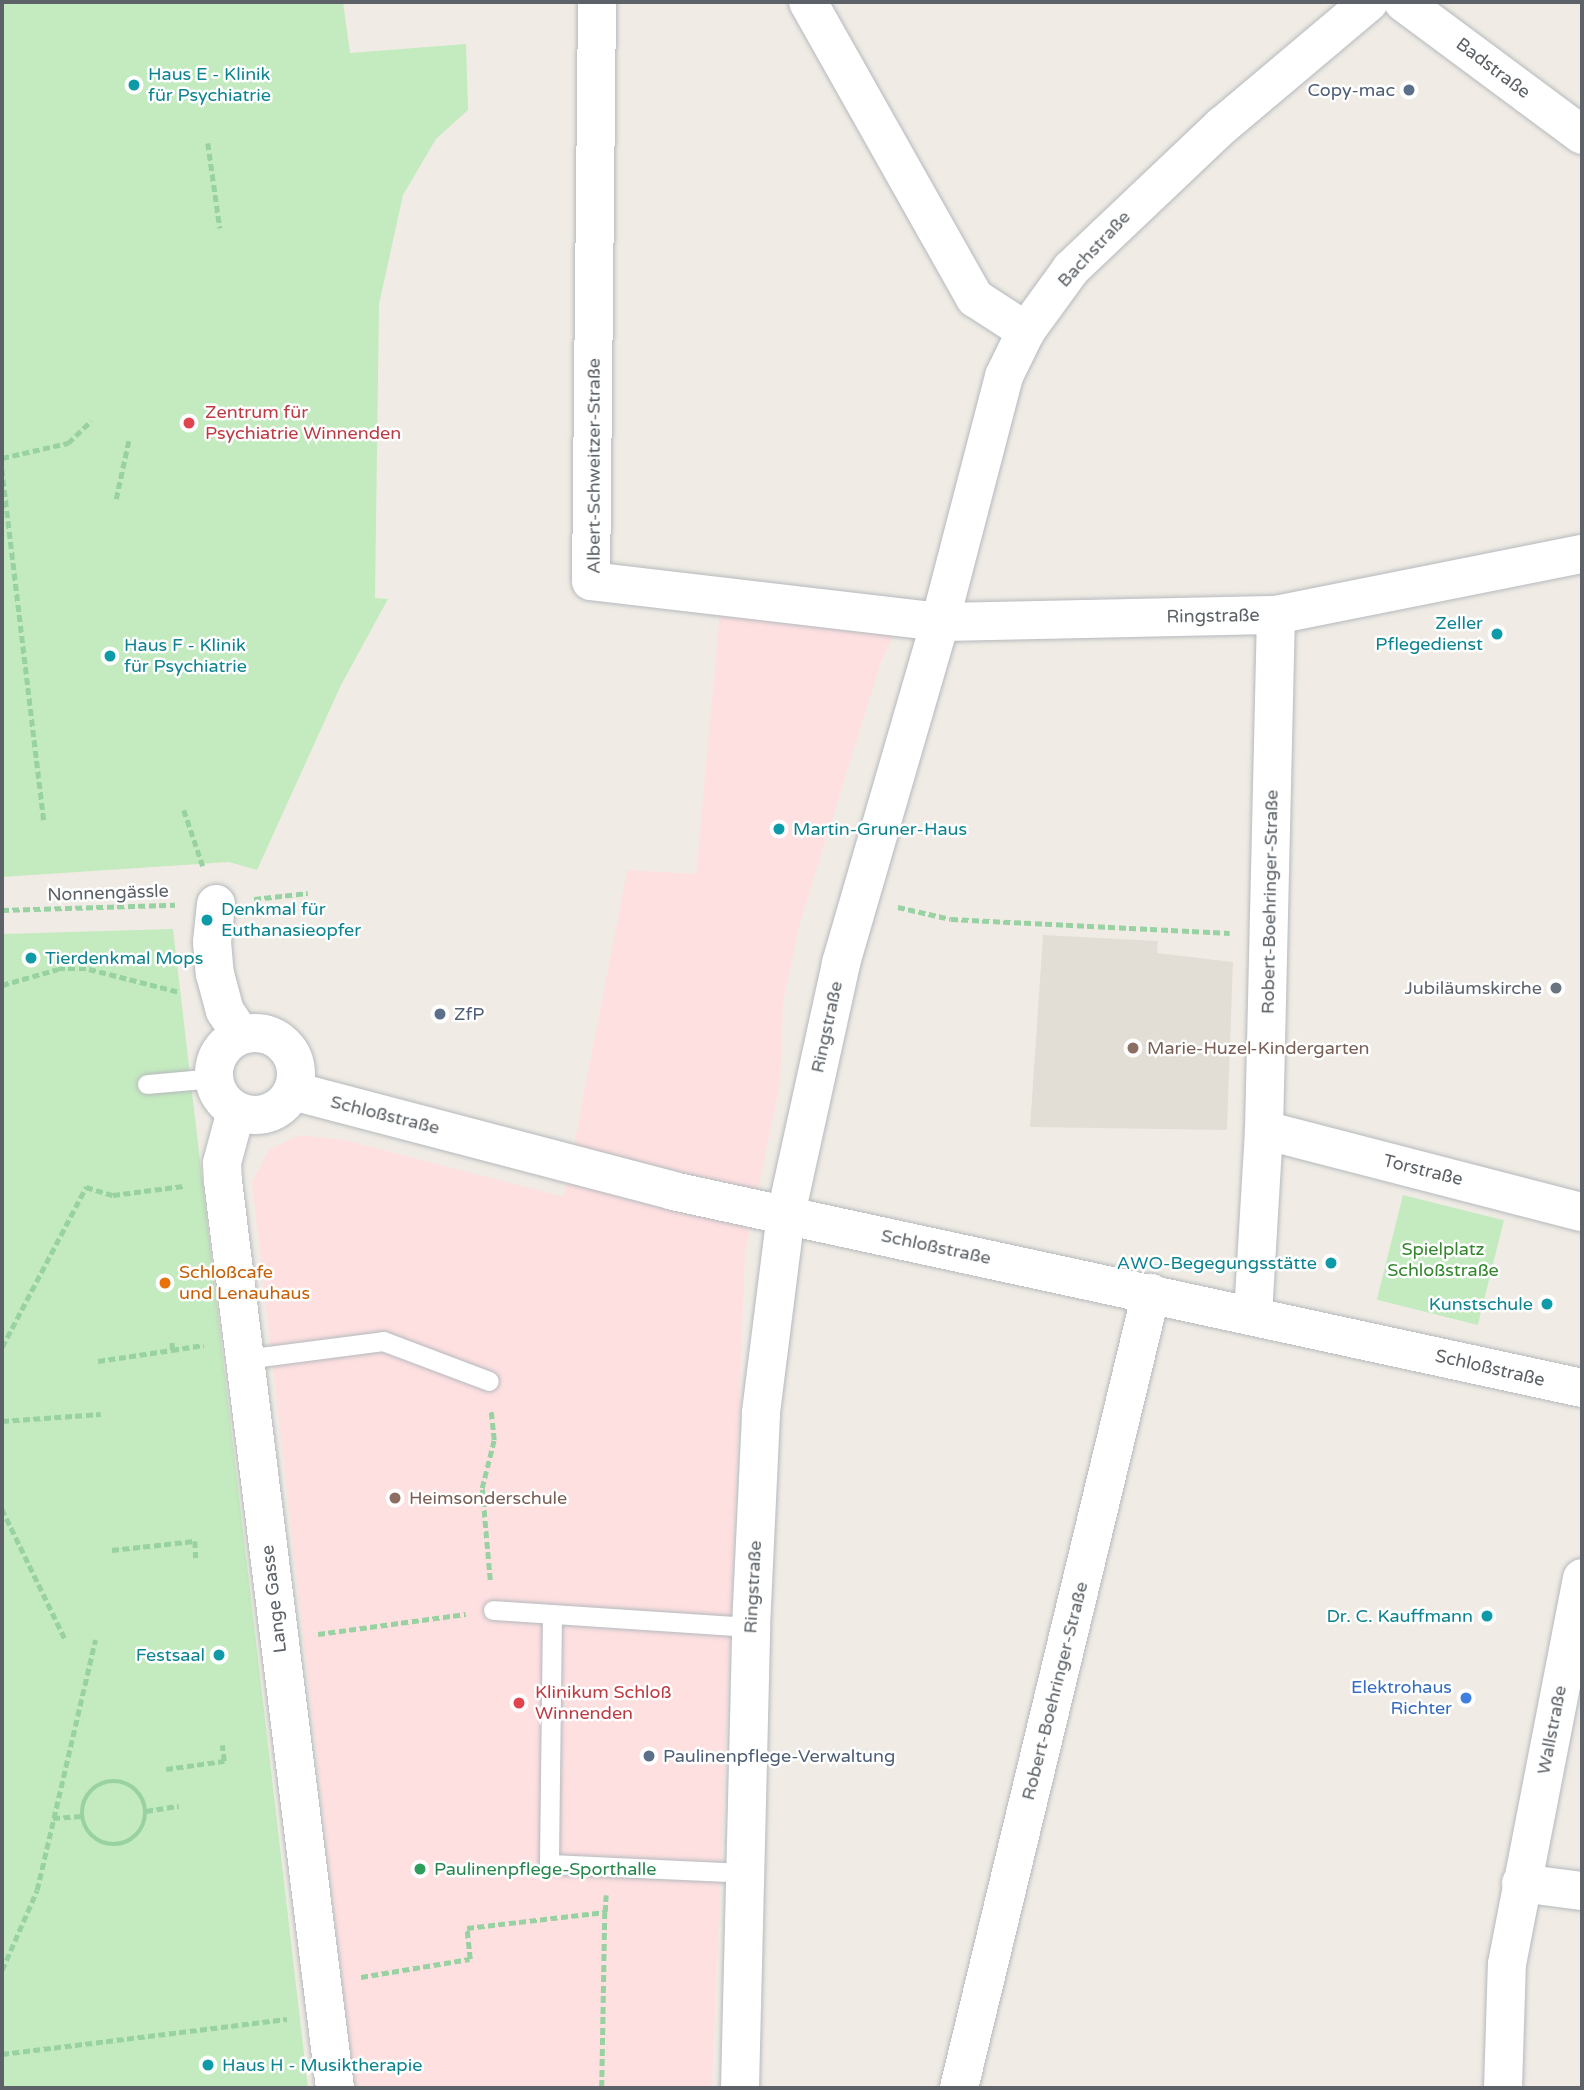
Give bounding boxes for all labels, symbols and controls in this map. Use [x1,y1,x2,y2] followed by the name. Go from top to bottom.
[1452,33,1534,103] street label: Badstraße
[148,64,271,106] place label: Haus E - Klinik für Psychiatrie
[126,77,142,93] marker: Haus E - Klinik für Psychiatrie
[1308,79,1395,101] place label: Copy-mac
[1401,82,1417,98] marker: Copy-mac
[1053,206,1135,292] street label: Bachstraße
[583,358,605,574] street label: Albert-Schweitzer-Straße
[205,402,401,444] place label: Zentrum für Psychiatrie Winnenden
[179,413,199,433] marker: Zentrum für Psychiatrie Winnenden
[1166,604,1260,628] street label: Ringstraße
[1375,613,1483,656] place label: Zeller Pflegedienst
[1489,626,1505,642] marker: Zeller Pflegedienst
[124,635,247,678] place label: Haus F - Klinik für Psychiatrie
[102,648,118,664] marker: Haus F - Klinik für Psychiatrie
[1257,790,1283,1014] street label: Robert-Boehringer-Straße
[793,818,967,840] place label: Martin-Gruner-Haus
[771,821,787,837] marker: Martin-Gruner-Haus
[47,880,169,906] street label: Nonnengässle
[221,899,361,942] place label: Denkmal für Euthanasieopfer
[199,912,215,928] marker: Denkmal für Euthanasieopfer
[45,947,203,969] place label: Tierdenkmal Mops
[23,950,39,966] marker: Tierdenkmal Mops
[1404,977,1542,999] place label: Jubiläumskirche
[807,979,847,1075] street label: Ringstraße
[1548,980,1564,996] marker: Jubiläumskirche
[454,1003,484,1025] place label: ZfP
[432,1006,448,1022] marker: ZfP
[1147,1037,1370,1059] place label: Marie-Huzel-Kindergarten
[1125,1040,1141,1056] marker: Marie-Huzel-Kindergarten
[328,1091,442,1139] street label: Schloßstraße
[1381,1150,1465,1190] street label: Torstraße
[879,1225,993,1269] street label: Schloßstraße
[1387,1239,1499,1282] park label: Spielplatz Schloßstraße
[1117,1252,1317,1274] place label: AWO-Begegungsstätte
[1323,1255,1339,1271] marker: AWO-Begegungsstätte
[179,1262,310,1304] place label: Schloßcafe und Lenauhaus
[157,1275,173,1291] marker: Schloßcafe und Lenauhaus
[1429,1293,1533,1315] place label: Kunstschule
[1539,1296,1555,1312] marker: Kunstschule
[1433,1345,1547,1391] street label: Schloßstraße
[409,1487,567,1509] place label: Heimsonderschule
[387,1490,403,1506] marker: Heimsonderschule
[740,1540,766,1634] street label: Ringstraße
[257,1544,291,1654] street label: Lange Gasse
[1017,1580,1093,1802] street label: Robert-Boehringer-Straße
[1326,1605,1473,1627] place label: Dr. C. Kauffmann
[1479,1608,1495,1624] marker: Dr. C. Kauffmann
[136,1644,205,1666] place label: Festsaal
[211,1647,227,1663] marker: Festsaal
[1351,1677,1452,1720] place label: Elektrohaus Richter
[535,1682,671,1724] place label: Klinikum Schloß Winnenden
[1533,1684,1571,1776] street label: Wallstraße
[1458,1690,1474,1706] marker: Elektrohaus Richter
[509,1693,529,1713] marker: Klinikum Schloß Winnenden
[663,1745,895,1767] place label: Paulinenpflege-Verwaltung
[641,1748,657,1764] marker: Paulinenpflege-Verwaltung
[434,1858,656,1880] place label: Paulinenpflege-Sporthalle
[412,1861,428,1877] marker: Paulinenpflege-Sporthalle
[222,2054,422,2076] place label: Haus H - Musiktherapie
[200,2057,216,2073] marker: Haus H - Musiktherapie

